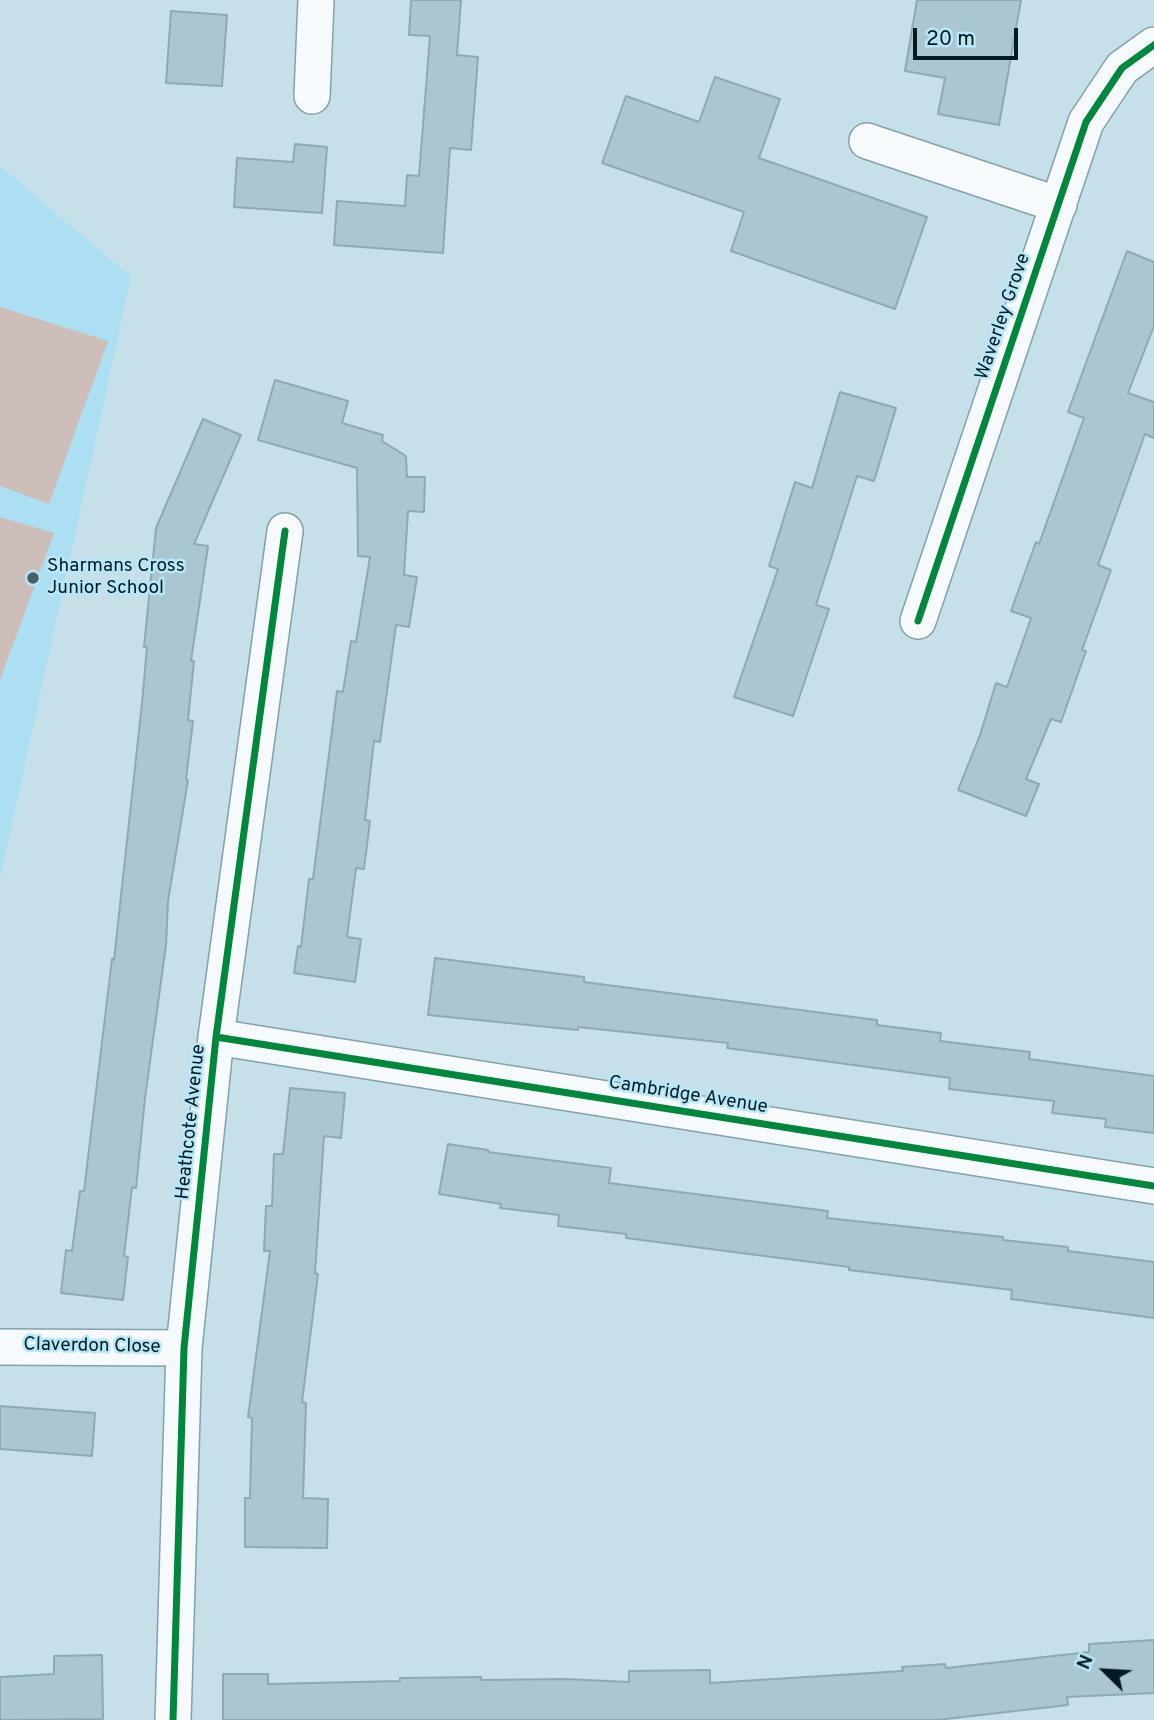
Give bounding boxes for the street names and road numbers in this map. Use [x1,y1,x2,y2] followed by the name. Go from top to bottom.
[972,251,1036,383] street label: Waverley Grove
[172,1043,212,1201] street label: Heathcote Avenue
[607,1072,769,1120] street label: Cambridge Avenue
[23,1334,161,1360] street label: Claverdon Close

